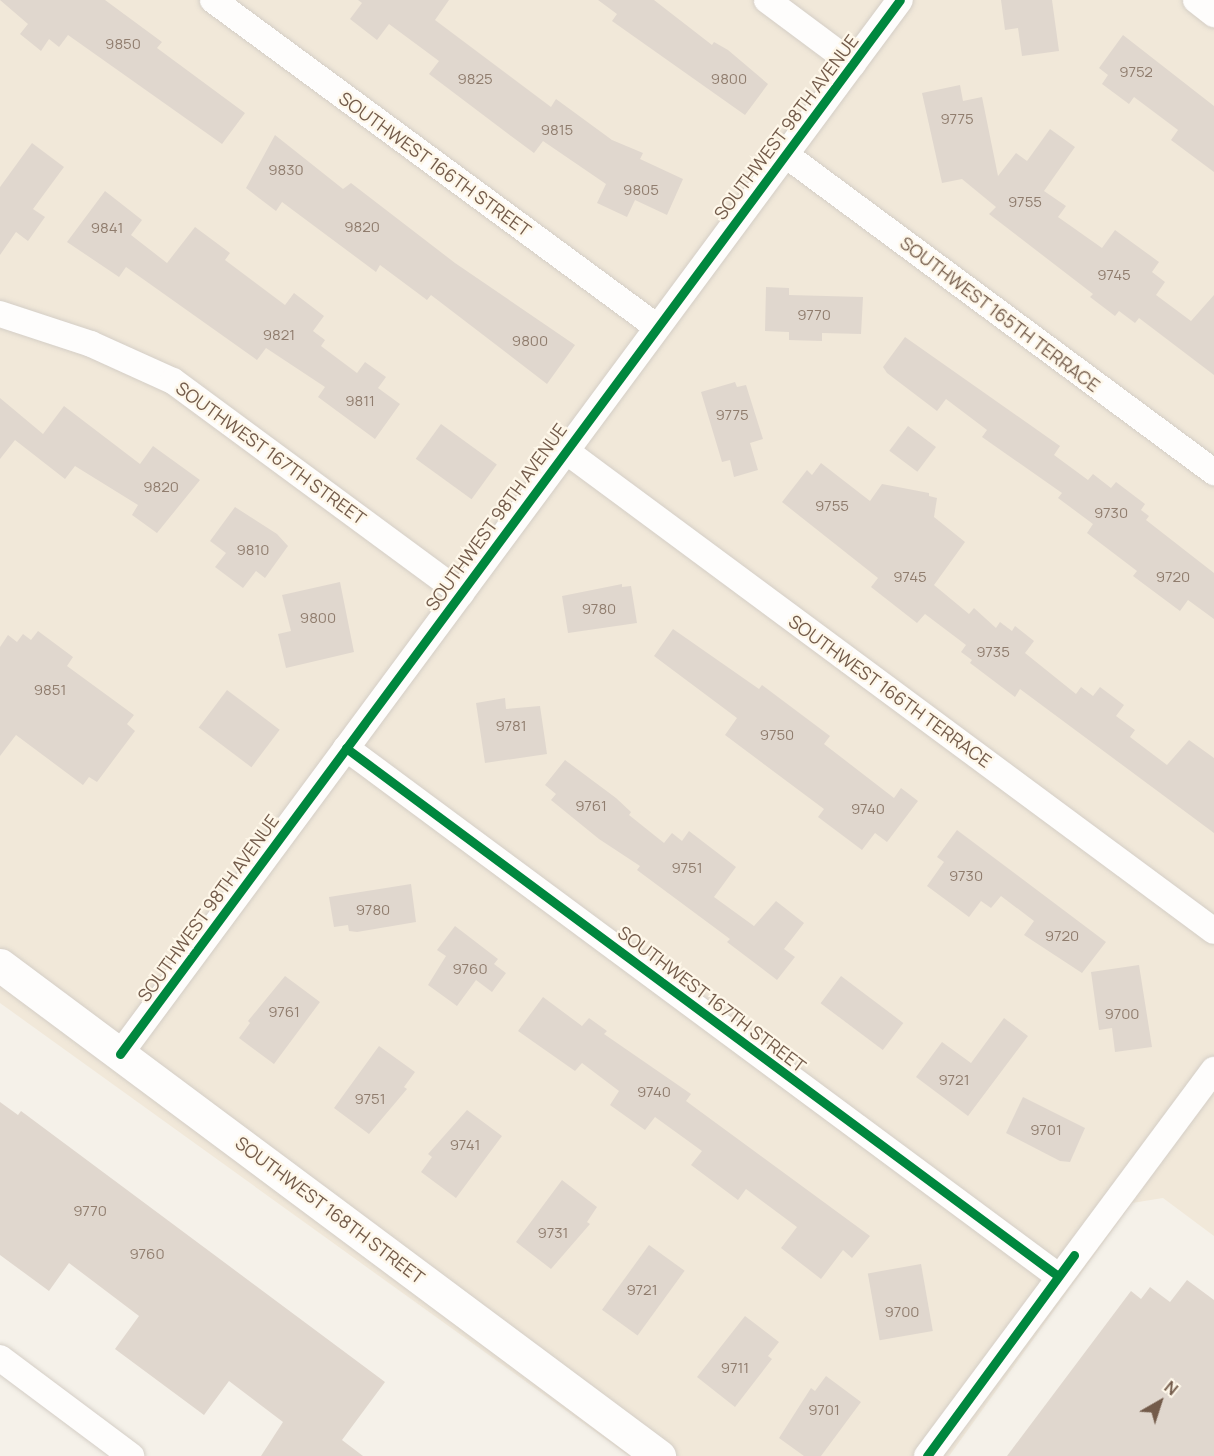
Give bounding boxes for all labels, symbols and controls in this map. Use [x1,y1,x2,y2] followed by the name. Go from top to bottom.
[709,30,863,224] street label: SOUTHWEST 98TH AVENUE
[105,35,141,53] house number: 9850
[1119,63,1153,81] house number: 9752
[457,70,493,88] house number: 9825
[711,70,747,88] house number: 9800
[335,87,535,241] street label: SOUTHWEST 166TH STREET
[940,110,974,128] house number: 9775
[541,121,573,139] house number: 9815
[268,161,304,179] house number: 9830
[623,181,659,199] house number: 9805
[1008,193,1042,211] house number: 9755
[344,218,380,236] house number: 9820
[91,219,123,237] house number: 9841
[896,232,1104,396] street label: SOUTHWEST 165TH TERRACE
[1097,266,1131,284] house number: 9745
[797,306,831,324] house number: 9770
[263,326,295,344] house number: 9821
[512,332,548,350] house number: 9800
[172,377,370,529] street label: SOUTHWEST 167TH STREET
[345,392,375,410] house number: 9811
[715,406,749,424] house number: 9775
[421,419,571,615] street label: SOUTHWEST 98TH AVENUE
[143,478,179,496] house number: 9820
[815,497,849,515] house number: 9755
[1094,504,1128,522] house number: 9730
[236,541,270,559] house number: 9810
[893,568,927,586] house number: 9745
[1156,568,1190,586] house number: 9720
[582,600,616,618] house number: 9780
[300,609,336,627] house number: 9800
[784,610,996,772] street label: SOUTHWEST 166TH TERRACE
[976,643,1010,661] house number: 9735
[34,681,66,699] house number: 9851
[495,717,527,735] house number: 9781
[760,726,794,744] house number: 9750
[575,797,607,815] house number: 9761
[851,800,885,818] house number: 9740
[133,810,283,1006] street label: SOUTHWEST 98TH AVENUE
[671,859,703,877] house number: 9751
[949,867,983,885] house number: 9730
[356,901,390,919] house number: 9780
[614,921,810,1077] street label: SOUTHWEST 167TH STREET
[1045,927,1079,945] house number: 9720
[452,960,488,978] house number: 9760
[268,1003,300,1021] house number: 9761
[1105,1005,1139,1023] house number: 9700
[938,1071,970,1089] house number: 9721
[637,1083,671,1101] house number: 9740
[354,1090,386,1108] house number: 9751
[1030,1121,1062,1139] house number: 9701
[231,1132,429,1288] street label: SOUTHWEST 168TH STREET
[450,1136,480,1154] house number: 9741
[73,1202,107,1220] house number: 9770
[538,1224,568,1242] house number: 9731
[129,1245,165,1263] house number: 9760
[626,1281,658,1299] house number: 9721
[885,1303,919,1321] house number: 9700
[721,1359,749,1377] house number: 9711
[1130,1372,1190,1432] north arrow
[1160,1376,1183,1400] text: N
[808,1401,840,1419] house number: 9701

